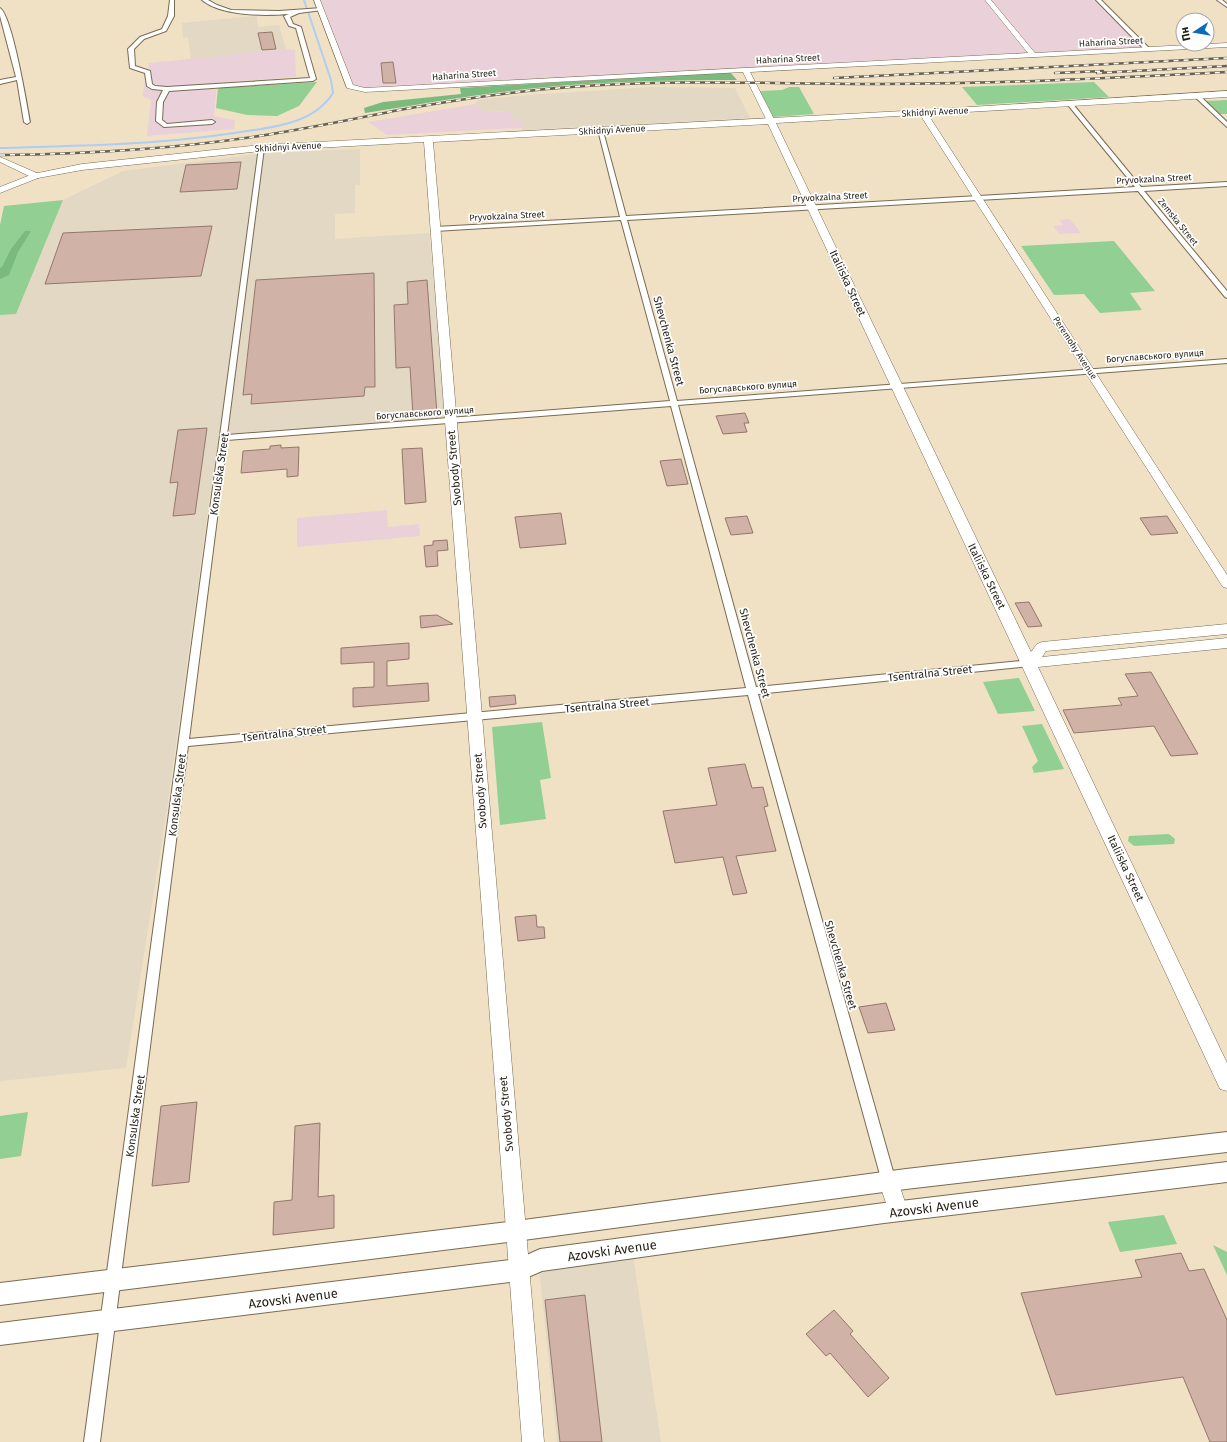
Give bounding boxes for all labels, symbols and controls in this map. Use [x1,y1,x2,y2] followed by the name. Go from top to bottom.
[1175,12,1215,52] north arrow
[1178,26,1193,42] text: Пн
[1079,35,1144,49] street label: Haharina Street
[756,52,821,66] street label: Haharina Street
[432,68,497,82] street label: Haharina Street
[901,105,969,119] street label: Skhidnyi Avenue
[578,123,646,137] street label: Skhidnyi Avenue
[254,140,322,154] street label: Skhidnyi Avenue
[1116,172,1193,186] street label: Pryvokzalna Street
[792,190,869,204] street label: Pryvokzalna Street
[1156,197,1200,248] street label: Zemska Street
[469,209,546,223] street label: Pryvokzalna Street
[826,248,869,319] street label: Italiiska Street
[650,295,687,387] street label: Shevchenka Street
[1051,315,1099,381] street label: Peremohy Avenue
[1106,348,1204,364] street label: Богуславського вулиця
[699,379,797,395] street label: Богуславського вулиця
[376,405,474,421] street label: Богуславського вулиця
[445,430,464,506] street label: Svobody Street
[207,432,232,516] street label: Konsulska Street
[965,541,1008,611] street label: Italiiska Street
[736,607,773,699] street label: Shevchenka Street
[887,663,973,684] street label: Tsentralna Street
[564,695,650,716] street label: Tsentralna Street
[241,723,327,744] street label: Tsentralna Street
[166,753,189,837] street label: Konsulska Street
[471,753,490,829] street label: Svobody Street
[1104,833,1147,904] street label: Italiiska Street
[822,919,859,1011] street label: Shevchenka Street
[123,1074,148,1158] street label: Konsulska Street
[497,1076,516,1152] street label: Svobody Street
[889,1195,980,1220] street label: Azovski Avenue
[567,1237,658,1264] street label: Azovski Avenue
[248,1286,339,1311] street label: Azovski Avenue

